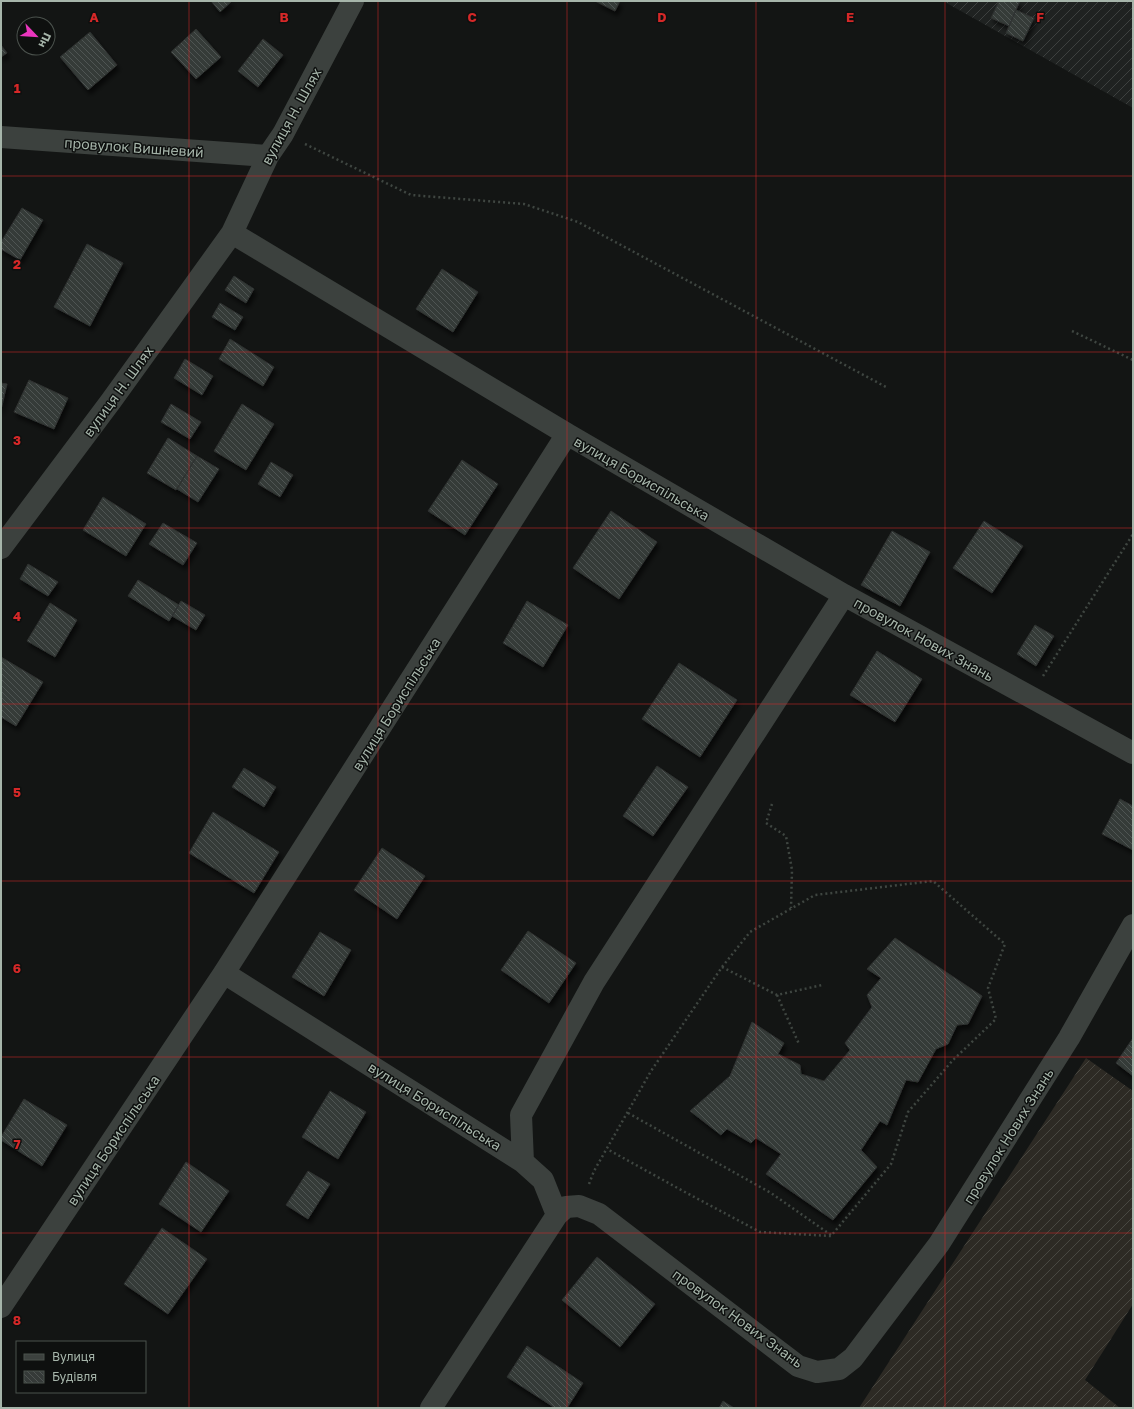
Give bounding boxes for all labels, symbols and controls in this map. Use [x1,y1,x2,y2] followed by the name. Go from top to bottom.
[89,9,99,25] text: A
[279,9,289,25] text: B
[467,9,477,25] text: C
[657,9,667,25] text: D
[846,9,854,25] text: E
[1036,9,1044,25] text: F
[16,16,56,56] north arrow
[36,31,55,50] text: Пн
[257,64,325,167] street label: вулиця Н. Шлях
[14,80,21,96] text: 1
[64,134,204,160] street label: провулок Вишневий
[13,256,21,272] text: 2
[79,342,157,440] street label: вулиця Н. Шлях
[13,432,21,448] text: 3
[571,432,713,524] street label: вулиця Бориспільська
[851,594,997,684] street label: провулок Нових Знань
[13,608,21,624] text: 4
[348,634,444,774] street label: вулиця Бориспільська
[13,784,21,800] text: 5
[13,960,21,976] text: 6
[365,1058,505,1154] street label: вулиця Бориспільська
[959,1065,1057,1207] street label: провулок Нових Знань
[63,1072,163,1208] street label: вулиця Бориспільська
[13,1136,21,1152] text: 7
[670,1265,806,1371] street label: провулок Нових Знань
[13,1312,21,1328] text: 8
[16,1341,146,1393] legend
[52,1349,95,1364] text: Вулиця
[52,1369,97,1384] text: Будівля

